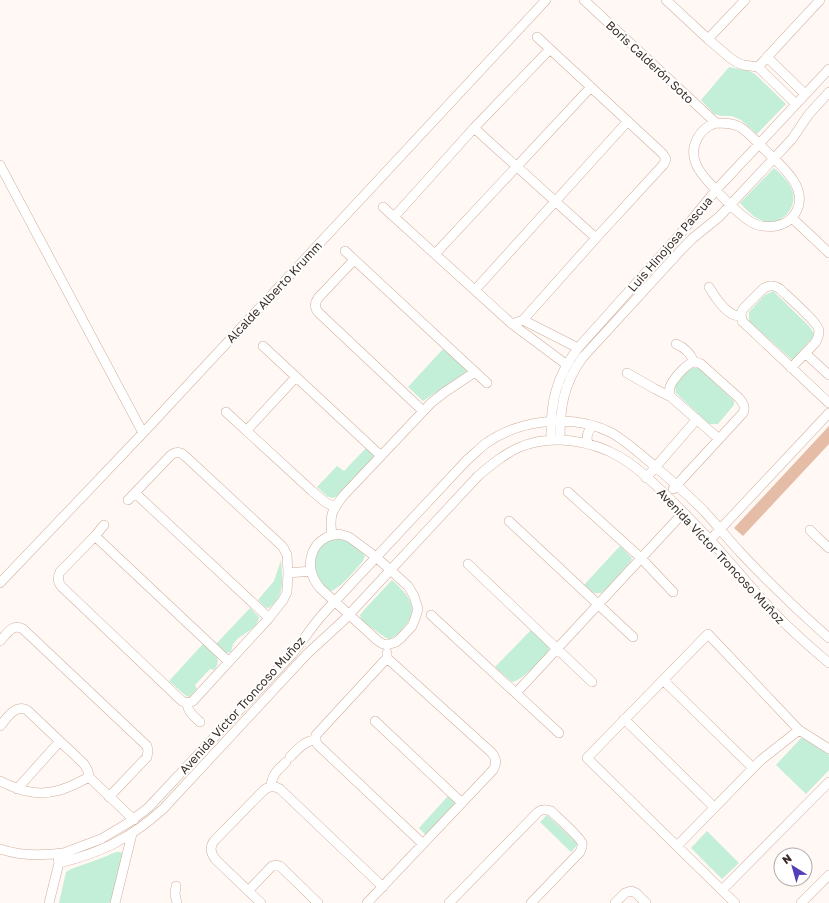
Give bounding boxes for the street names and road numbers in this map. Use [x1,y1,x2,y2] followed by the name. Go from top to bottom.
[603,17,697,107] street label: Boris Calderón Soto
[625,193,715,295] street label: Luis Hinojosa Pascua
[223,238,325,346] street label: Alcalde Alberto Krumm
[654,485,788,627] street label: Avenida Víctor Troncoso Muñoz
[176,633,308,777] street label: Avenida Víctor Troncoso Muñoz

